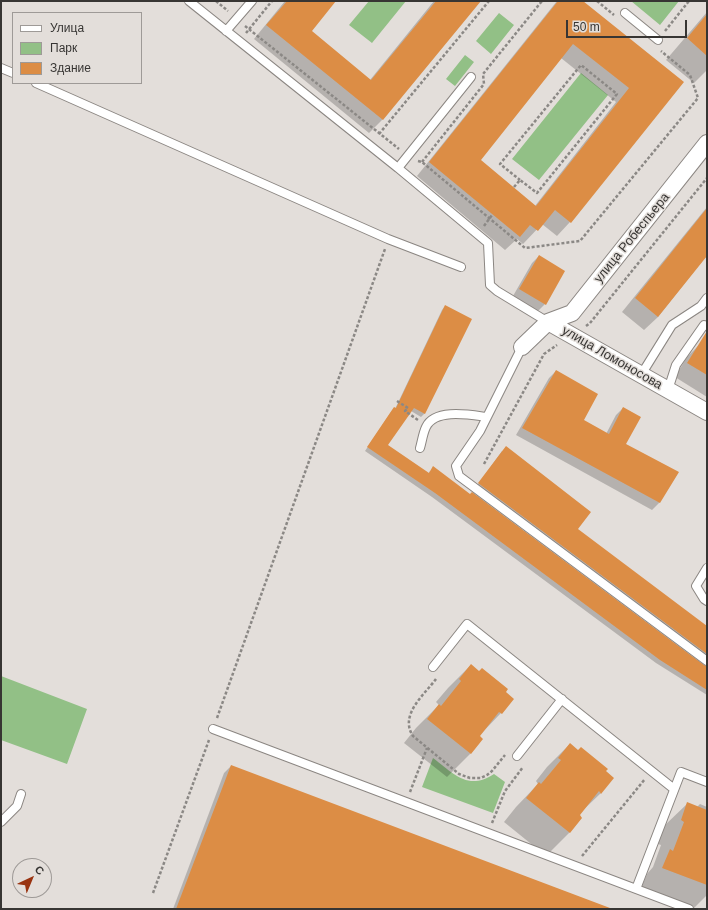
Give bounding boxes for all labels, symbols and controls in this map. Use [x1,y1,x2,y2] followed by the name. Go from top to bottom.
[12,12,142,84] legend
[568,12,689,38] scale bar
[573,20,600,34] text: 50 m
[50,21,84,35] text: Улица
[50,41,77,55] text: Парк
[50,61,91,75] text: Здание
[591,190,673,286] street label: улица Робеспьера
[559,323,665,393] street label: улица Ломоносова
[12,858,52,898] north arrow
[33,863,47,877] text: С

